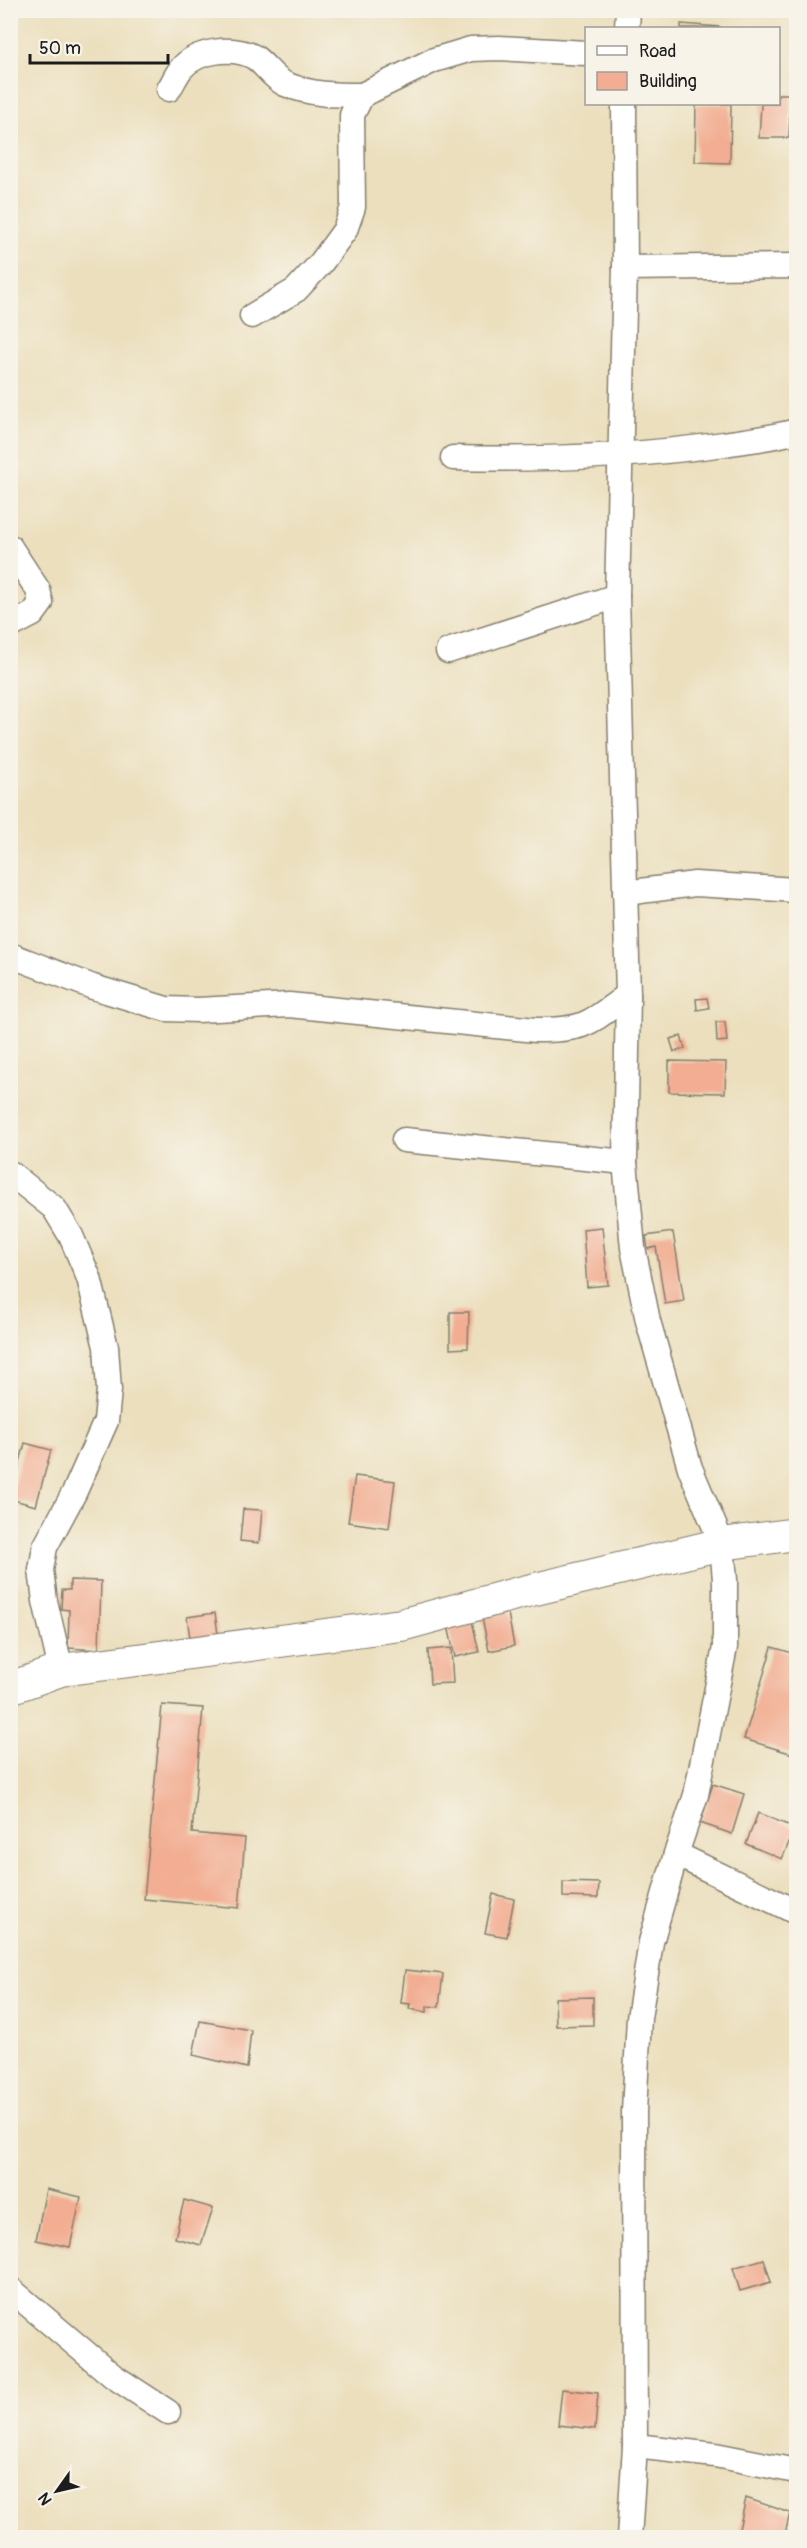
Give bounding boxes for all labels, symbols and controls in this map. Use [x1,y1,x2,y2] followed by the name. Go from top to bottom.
[30,27,168,65] scale bar
[585,27,780,105] legend
[39,37,81,60] text: 50 m
[639,40,676,63] text: Road
[639,70,697,93] text: Building
[27,2461,87,2521] north arrow
[34,2489,57,2509] text: N

